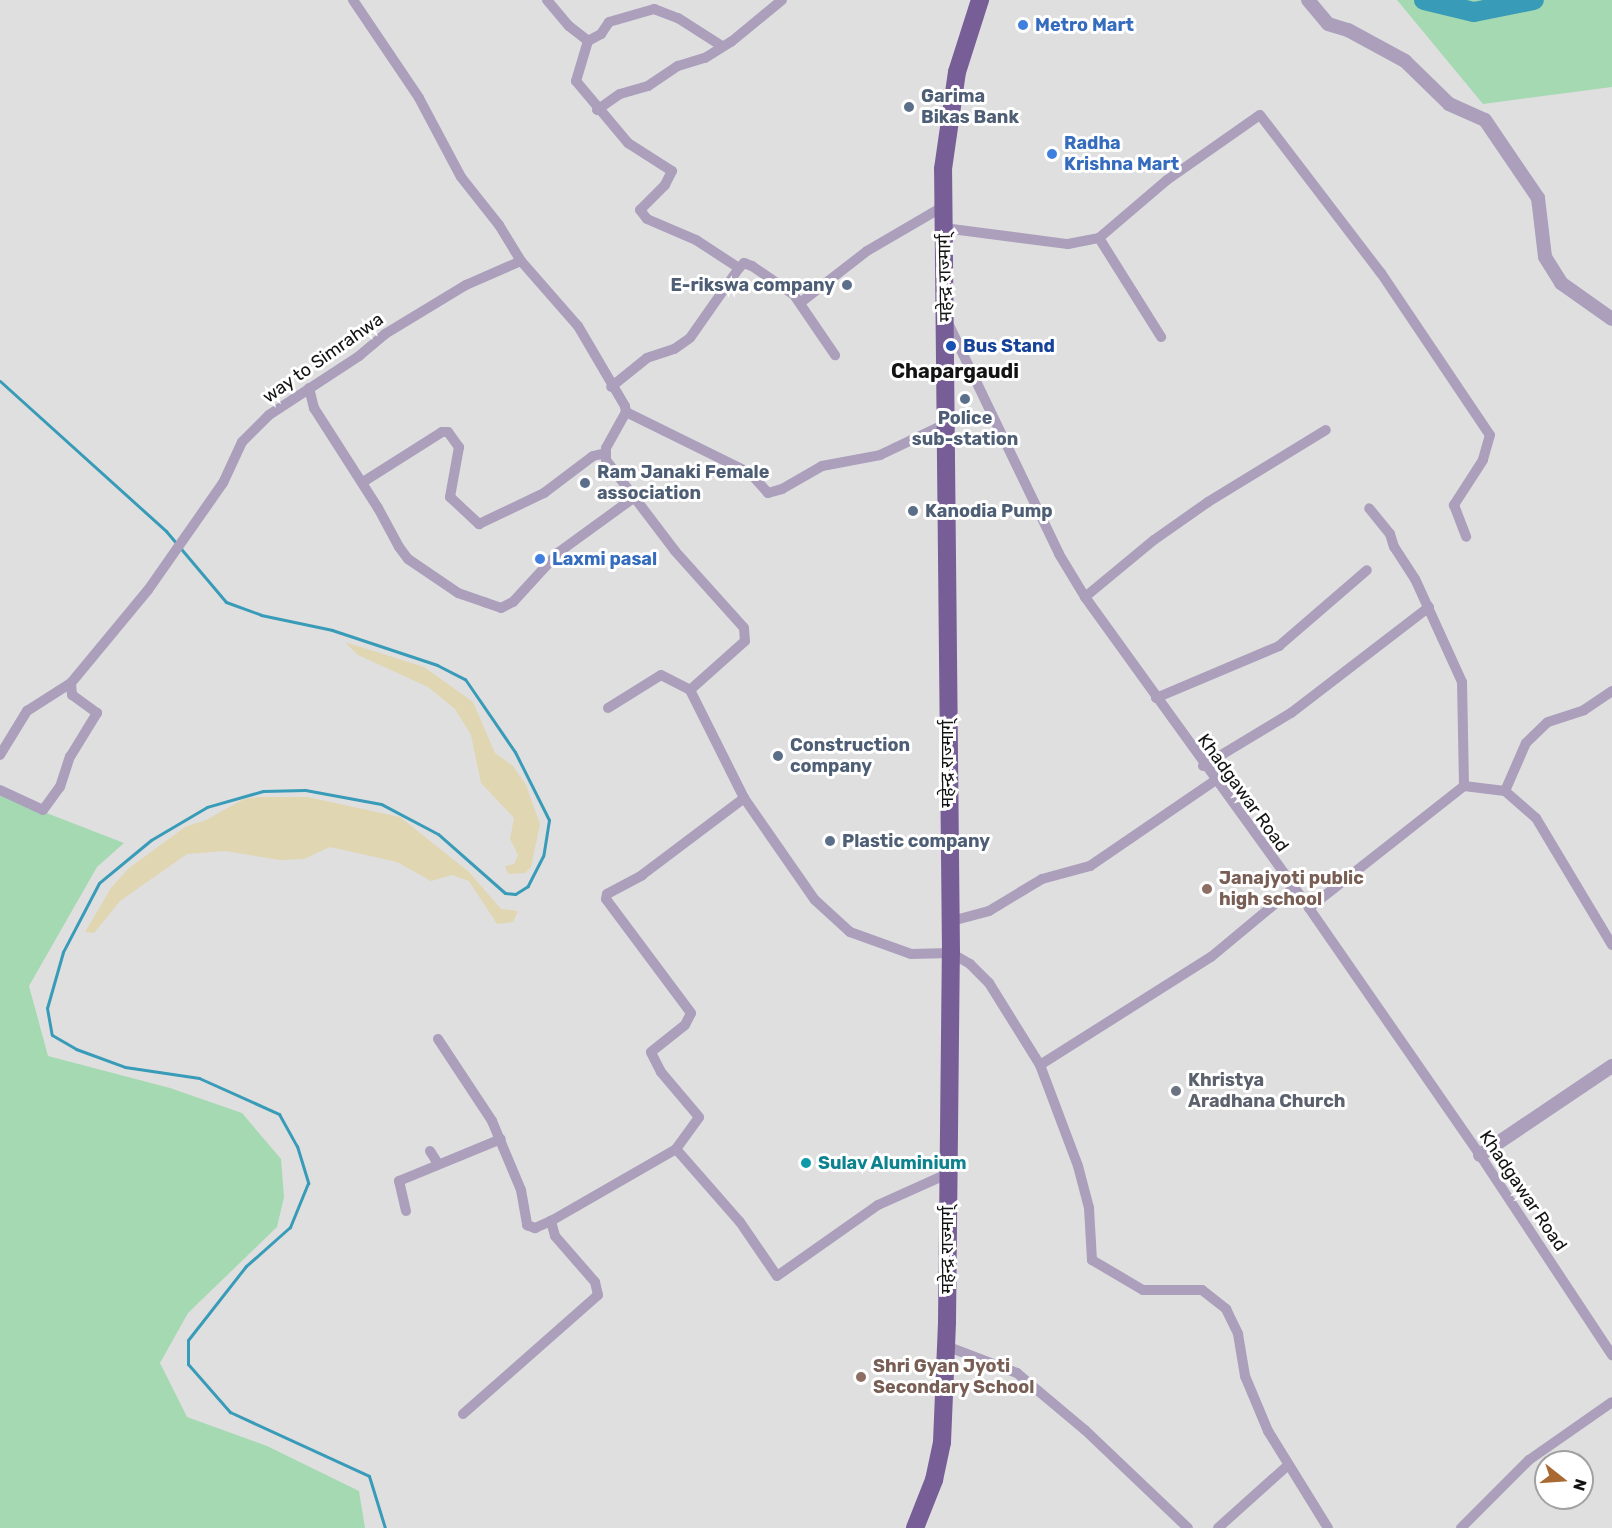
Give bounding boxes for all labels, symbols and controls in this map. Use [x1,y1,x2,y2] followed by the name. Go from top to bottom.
[1035,14,1134,36] place label: Metro Mart
[1016,18,1030,32] marker: Metro Mart
[921,86,1019,128] place label: Garima Bikas Bank
[902,100,916,114] marker: Garima Bikas Bank
[1064,133,1179,176] place label: Radha Krishna Mart
[1045,147,1059,161] marker: Radha Krishna Mart
[933,234,957,322] street label: महेन्द्र राज्मार्ग्
[670,274,835,296] place label: E-rikswa company
[840,278,854,292] marker: E-rikswa company
[258,308,388,408] street label: way to Simrahwa
[963,335,1055,357] place label: Bus Stand
[944,339,958,353] marker: Bus Stand
[891,359,1019,383] district label: Chapargaudi
[958,392,972,406] marker: Police sub-station
[912,408,1018,450] place label: Police sub-station
[597,462,769,504] place label: Ram Janaki Female association
[578,476,592,490] marker: Ram Janaki Female association
[925,500,1053,522] place label: Kanodia Pump
[906,504,920,518] marker: Kanodia Pump
[552,548,657,570] place label: Laxmi pasal
[533,552,547,566] marker: Laxmi pasal
[936,720,958,808] street label: महेन्द्र राज्मार्ग्
[1193,730,1293,856] street label: Khadgawar Road
[790,735,910,777] place label: Construction company
[771,749,785,763] marker: Construction company
[842,830,990,852] place label: Plastic company
[823,834,837,848] marker: Plastic company
[1219,868,1364,910] place label: Janajyoti public high school
[1200,882,1214,896] marker: Janajyoti public high school
[1188,1070,1346,1112] place label: Khristya Aradhana Church
[1169,1084,1183,1098] marker: Khristya Aradhana Church
[1475,1126,1571,1256] street label: Khadgawar Road
[818,1152,967,1174] place label: Sulav Aluminium
[799,1156,813,1170] marker: Sulav Aluminium
[936,1206,958,1294] street label: महेन्द्र राज्मार्ग्
[873,1356,1035,1398] place label: Shri Gyan Jyoti Secondary School
[854,1370,868,1384] marker: Shri Gyan Jyoti Secondary School
[1534,1450,1594,1510] north arrow
[1569,1477,1591,1493] text: N

